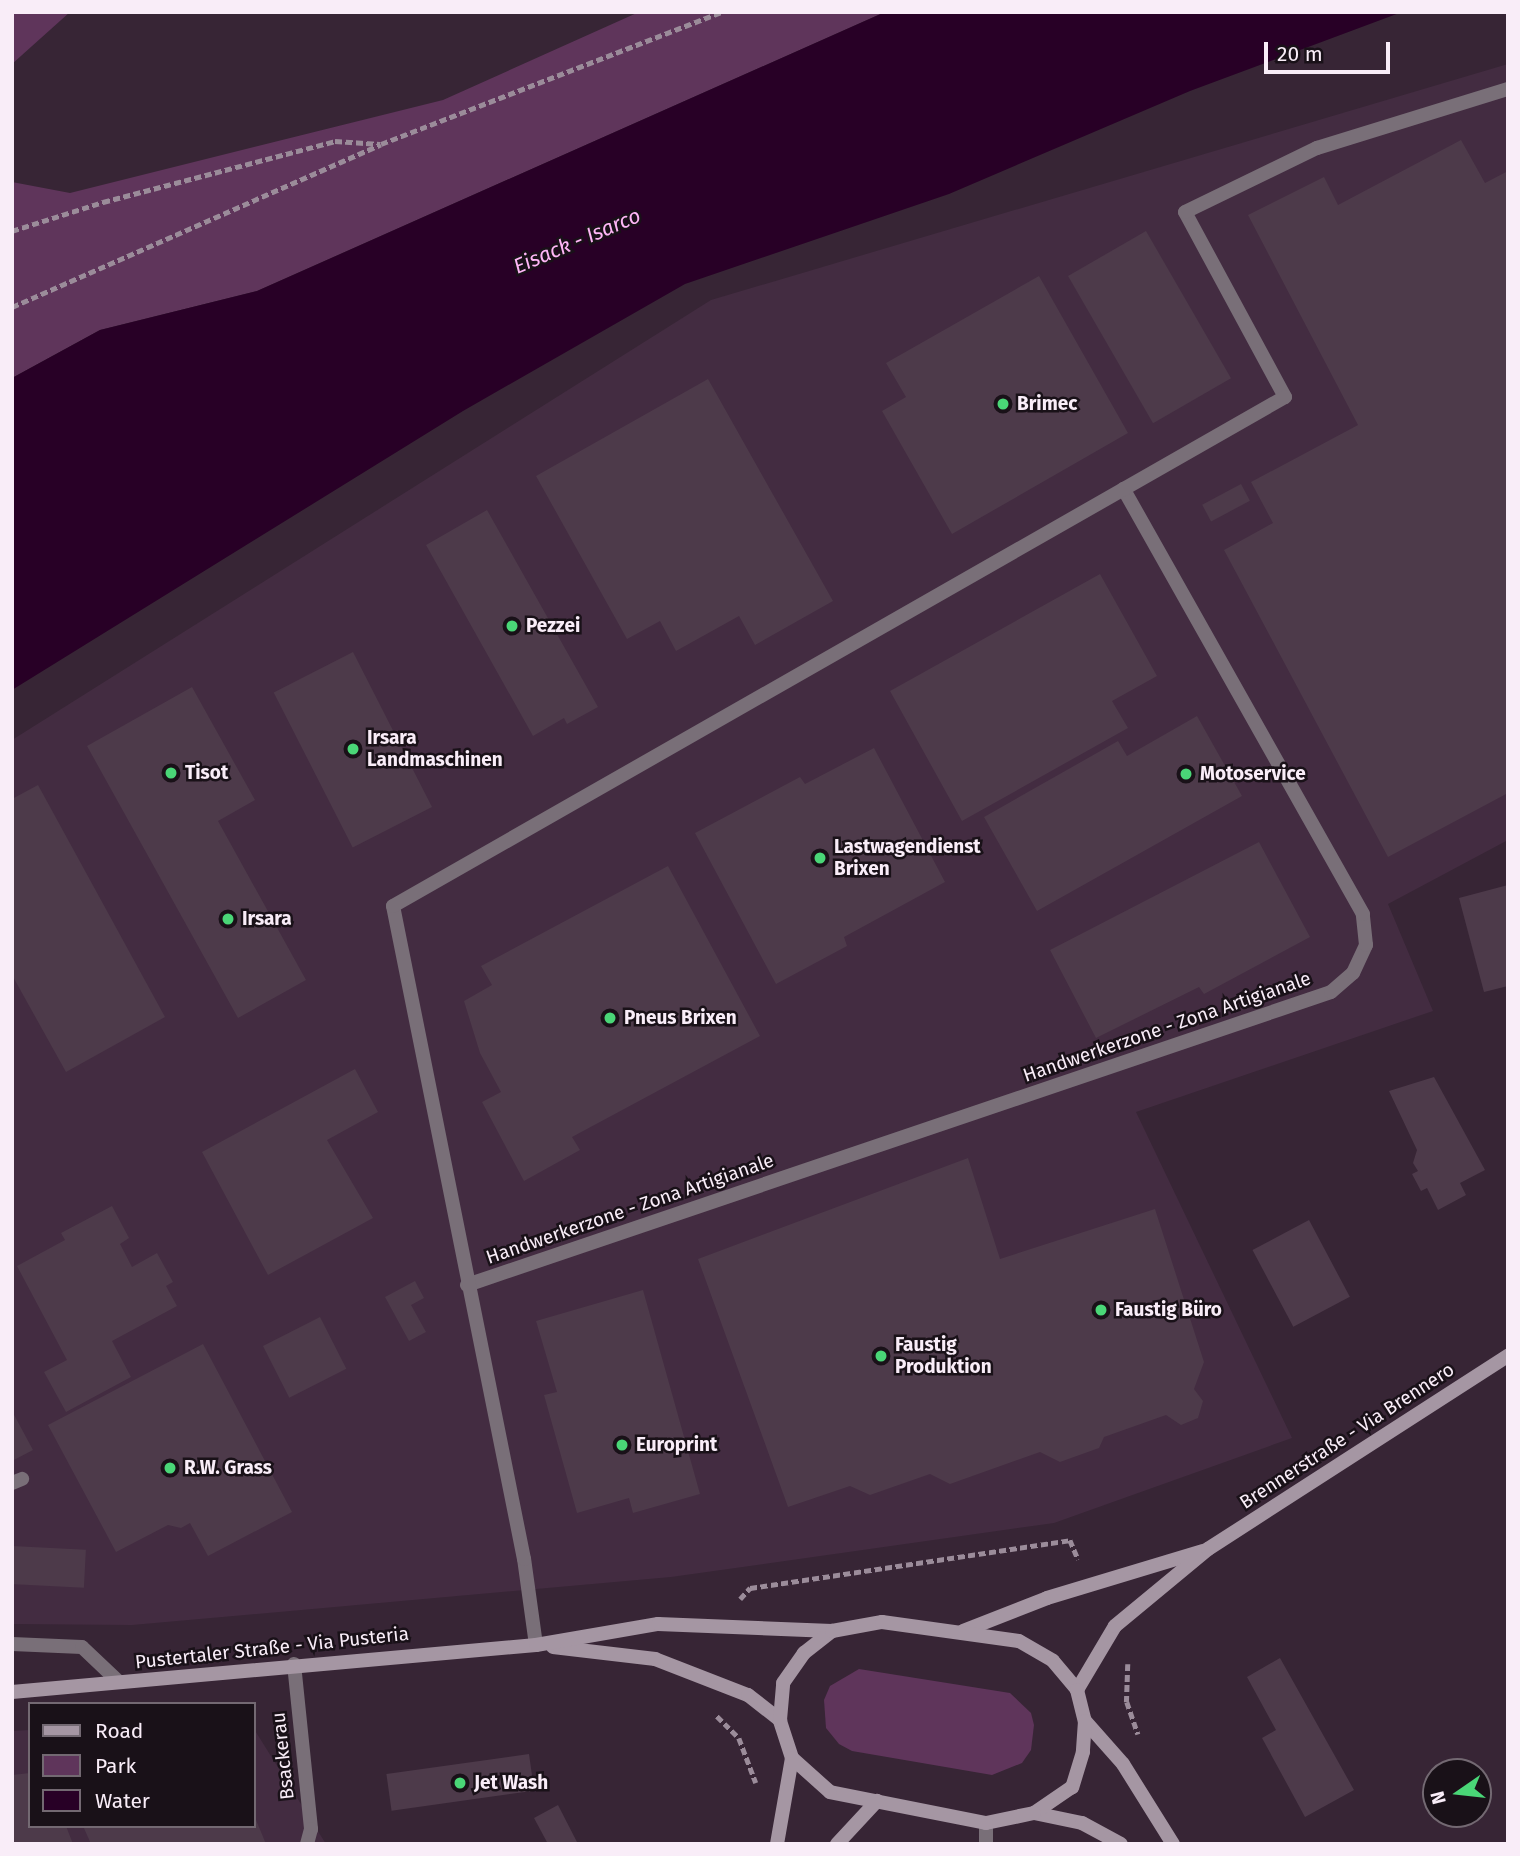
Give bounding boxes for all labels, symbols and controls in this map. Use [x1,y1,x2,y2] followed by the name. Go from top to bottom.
[1268,28,1394,72] scale bar
[1277,41,1323,67] text: 20 m
[510,203,644,279] water label: Eisack - Isarco
[1017,393,1077,415] place label: Brimec
[995,396,1011,412] marker: Brimec
[526,615,580,637] place label: Pezzei
[504,618,520,634] marker: Pezzei
[367,727,503,771] place label: Irsara Landmaschinen
[345,741,361,757] marker: Irsara Landmaschinen
[185,762,228,784] place label: Tisot
[1200,763,1306,785] place label: Motoservice
[163,765,179,781] marker: Tisot
[1178,766,1194,782] marker: Motoservice
[834,836,981,880] place label: Lastwagendienst Brixen
[812,850,828,866] marker: Lastwagendienst Brixen
[242,908,292,930] place label: Irsara
[220,911,236,927] marker: Irsara
[1020,967,1314,1087] street label: Handwerkerzone - Zona Artigianale
[624,1007,737,1029] place label: Pneus Brixen
[602,1010,618,1026] marker: Pneus Brixen
[483,1149,777,1269] street label: Handwerkerzone - Zona Artigianale
[1115,1299,1222,1321] place label: Faustig Büro
[1093,1302,1109,1318] marker: Faustig Büro
[895,1334,992,1378] place label: Faustig Produktion
[873,1348,889,1364] marker: Faustig Produktion
[1236,1358,1458,1514] street label: Brennerstraße - Via Brennero
[636,1434,717,1456] place label: Europrint
[614,1437,630,1453] marker: Europrint
[184,1457,272,1479] place label: R.W. Grass
[162,1460,178,1476] marker: R.W. Grass
[134,1622,410,1674] street label: Pustertaler Straße - Via Pusteria
[28,1702,256,1828] legend
[267,1711,299,1801] street label: Bsackerau
[95,1718,143,1744] text: Road
[95,1753,136,1779] text: Park
[1422,1758,1492,1828] north arrow
[474,1772,548,1794] place label: Jet Wash
[452,1775,468,1791] marker: Jet Wash
[95,1788,150,1814] text: Water
[1425,1789,1451,1807] text: N

